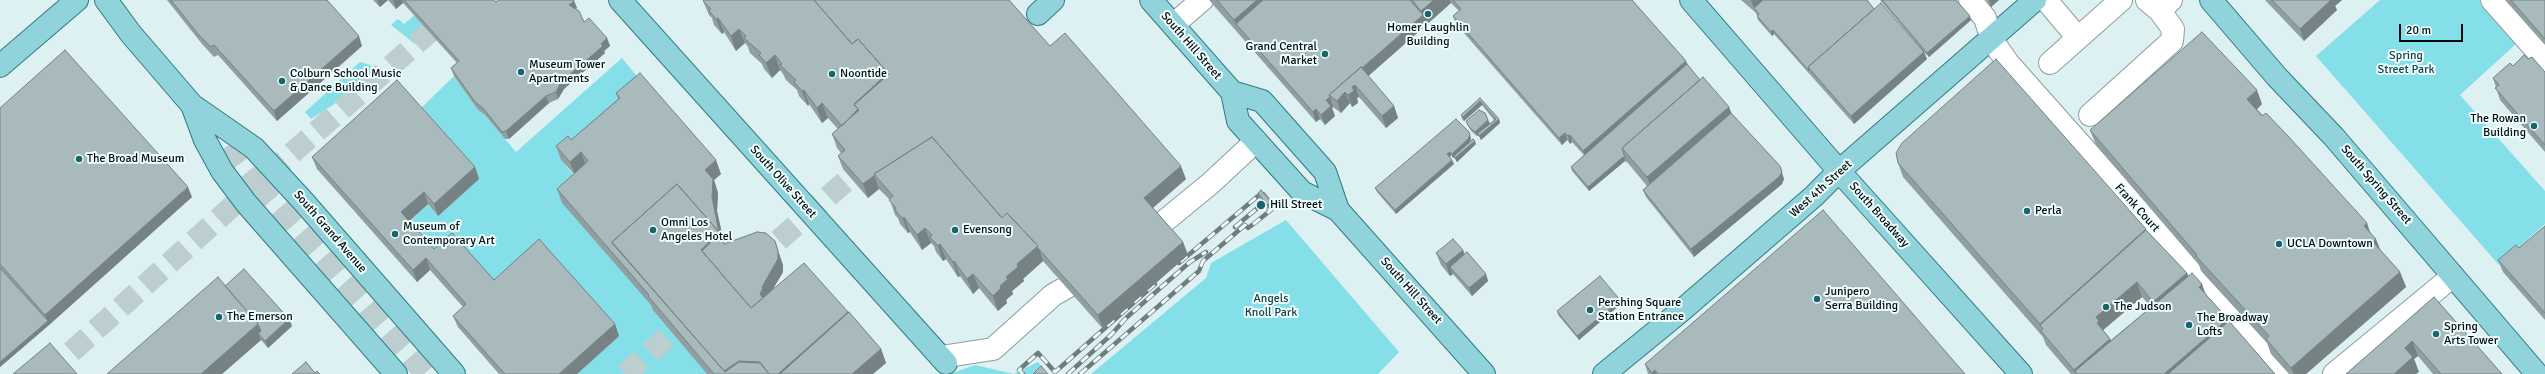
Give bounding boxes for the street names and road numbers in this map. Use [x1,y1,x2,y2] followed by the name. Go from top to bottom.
[1158,9,1224,83] street label: South Hill Street
[2338,142,2414,228] street label: South Spring Street
[747,143,819,221] street label: South Olive Street
[1787,157,1855,221] street label: West 4th Street
[1846,179,1912,251] street label: South Broadway
[2111,181,2163,235] street label: Frank Court
[290,188,370,276] street label: South Grand Avenue
[1377,255,1445,327] street label: South Hill Street

